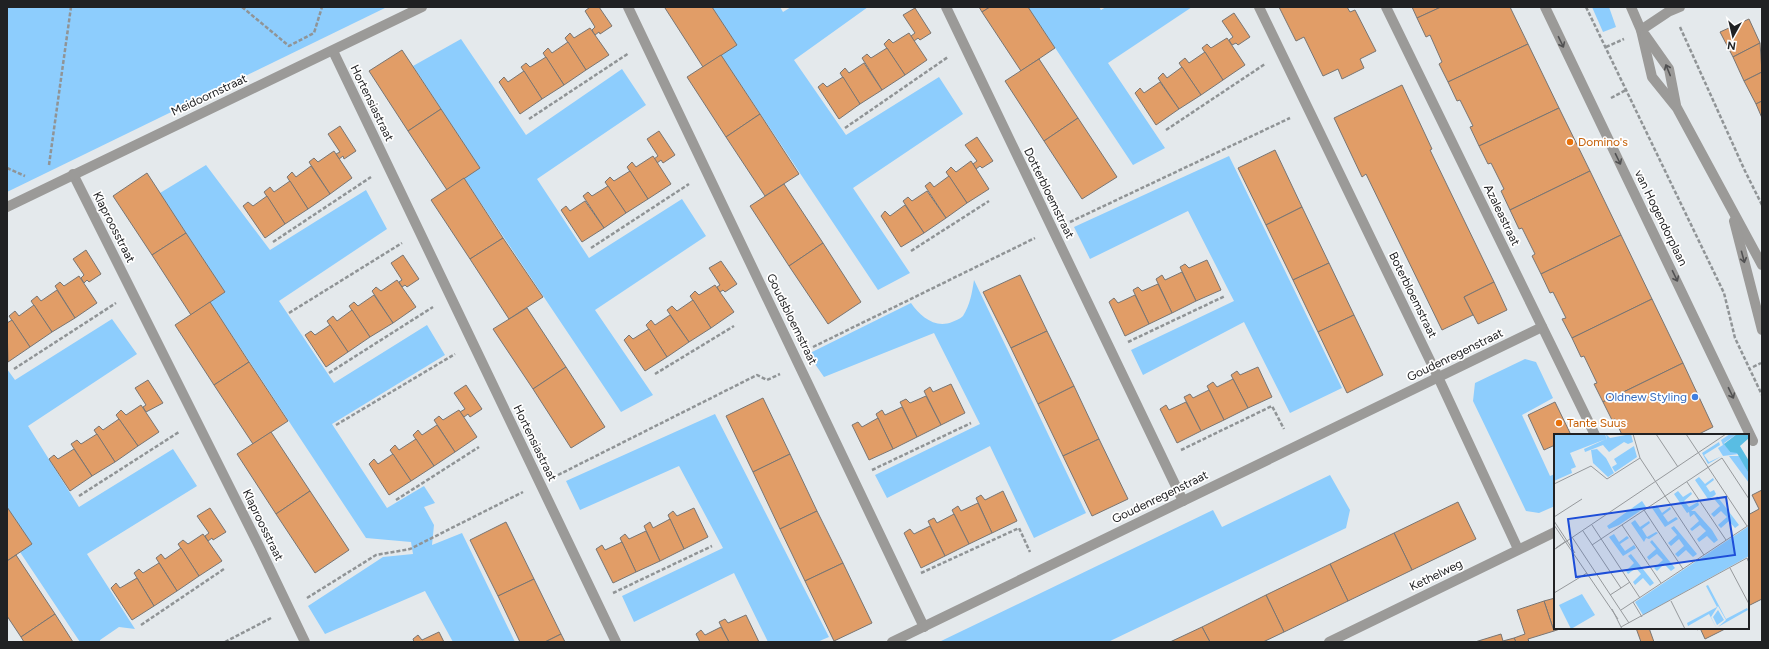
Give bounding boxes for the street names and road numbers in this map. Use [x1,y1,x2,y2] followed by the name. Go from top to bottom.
[347,63,397,144] street label: Hortensiastraat
[169,71,250,119] street label: Meidoornstraat
[1021,145,1077,241] street label: Dotterbloemstraat
[1632,168,1690,268] street label: van Hogendorplaan
[1481,182,1523,248] street label: Azaleastraat
[90,189,138,265] street label: Klaproosstraat
[1386,250,1440,341] street label: Boterbloemstraat
[764,271,820,367] street label: Goudsbloemstraat
[1405,326,1506,384] street label: Goudenregenstraat
[510,403,560,484] street label: Hortensiastraat
[1110,468,1211,526] street label: Goudenregenstraat
[240,487,287,563] street label: Klaproosstraat
[1407,556,1465,594] street label: Kethelweg

